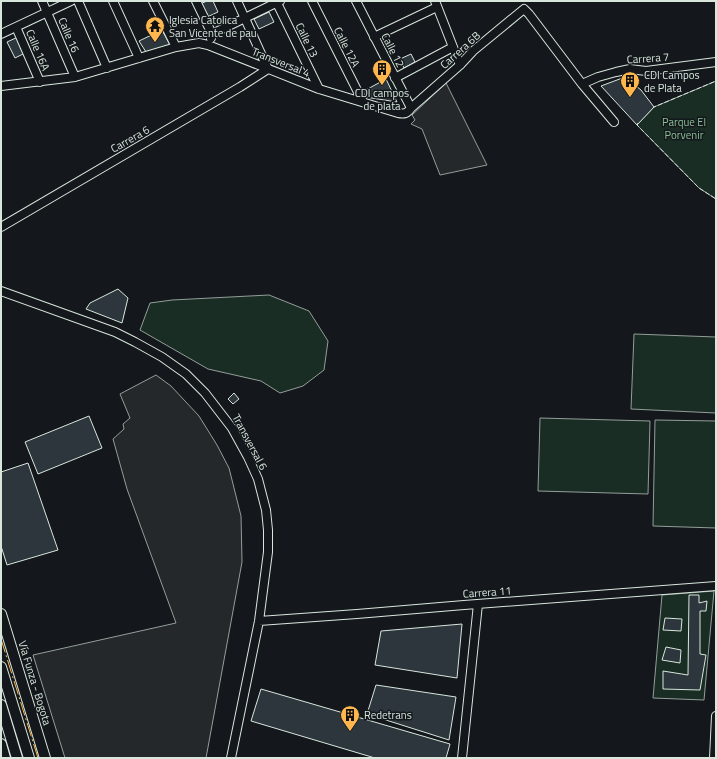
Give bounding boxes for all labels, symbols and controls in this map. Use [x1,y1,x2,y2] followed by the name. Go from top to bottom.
[169,12,257,41] place label: Iglesia Catolica San Vicente de pau
[54,15,84,55] street label: Calle 16
[144,15,166,43] temple icon: Iglesia Catolica San Vicente de pau
[292,20,322,60] street label: Calle 13
[330,24,364,70] street label: Calle 12A
[22,27,54,74] street label: Calle 16A
[436,27,484,72] street label: Carrera 6B
[378,30,408,70] street label: Calle 12
[250,43,312,81] street label: Transversal 4
[626,49,670,67] street label: Carrera 7
[371,58,393,86] building icon: CDI campos de plata
[644,67,700,96] place label: CDI Campos de Plata
[619,70,641,98] building icon: CDI Campos de Plata
[355,85,409,114] place label: CDI campos de plata
[662,114,706,143] park label: Parque El Porvenir
[108,121,152,157] street label: Carrera 6
[229,411,271,473] street label: Transversal 6
[462,582,512,602] street label: Carrera 11
[15,639,56,728] street label: Vía Funza - Bogota
[339,704,361,732] building icon: Redetrans
[364,707,412,723] place label: Redetrans

